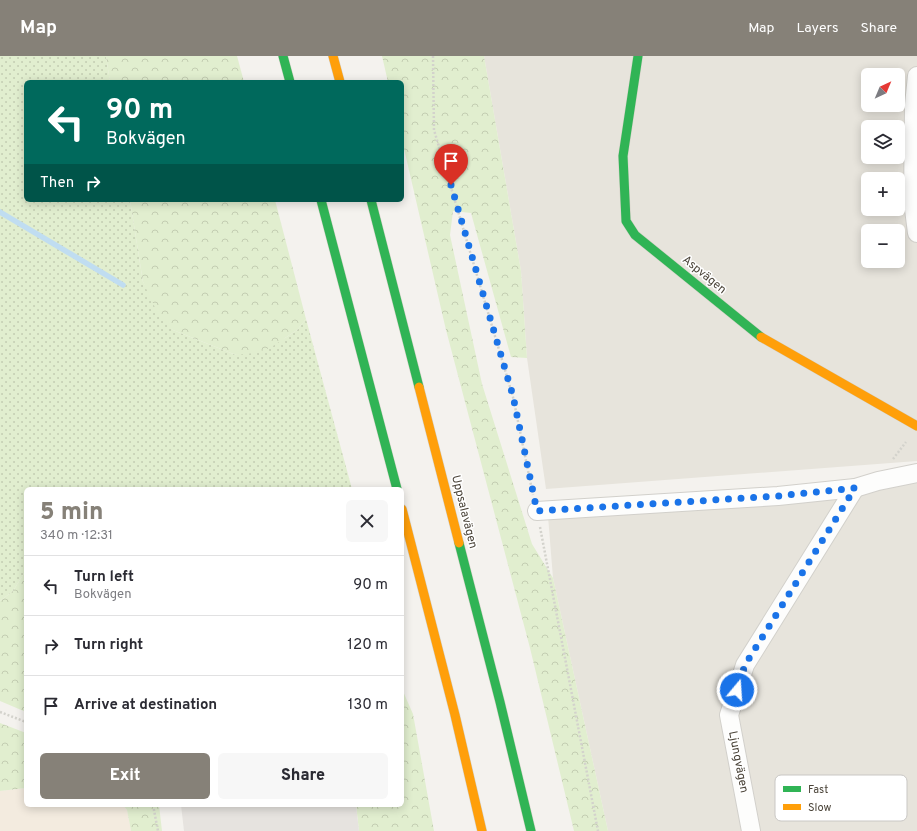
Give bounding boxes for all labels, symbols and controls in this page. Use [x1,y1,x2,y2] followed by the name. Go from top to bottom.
[20,16,57,40] text: Map
[748,20,774,37] text: Map
[796,20,838,37] text: Layers
[860,20,897,37] text: Share
[861,68,905,112] north arrow
[861,68,905,268] map controls
[106,93,173,129] text: 90 m
[40,96,92,148] icon: left
[861,120,905,164] button: layers
[106,128,186,151] text: Bokvägen
[434,144,468,185] pin
[440,150,462,172] icon: arrive
[82,172,104,194] icon: right
[861,172,905,216] button: +
[40,174,74,193] text: Then
[861,224,905,268] button: −
[678,252,730,298] street label: Aspvägen
[447,474,481,550] street label: Uppsalavägen
[40,498,103,528] text: 5 min
[346,500,388,542] button: close
[40,528,113,544] text: 340 m · 12:31
[74,568,134,587] text: Turn left
[40,575,62,597] icon: left
[353,576,388,595] text: 90 m
[74,587,132,603] text: Bokvägen
[40,635,62,657] icon: right
[74,636,143,655] text: Turn right
[347,636,388,655] text: 120 m
[716,669,758,711] position arrow
[40,695,62,717] icon: arrive
[74,696,217,715] text: Arrive at destination
[348,696,388,715] text: 130 m
[724,730,752,794] street label: Ljungvägen
[40,753,210,799] button: Exit
[218,753,388,799] button: Share
[775,775,907,821] legend
[808,783,828,797] text: Fast
[808,801,831,815] text: Slow

